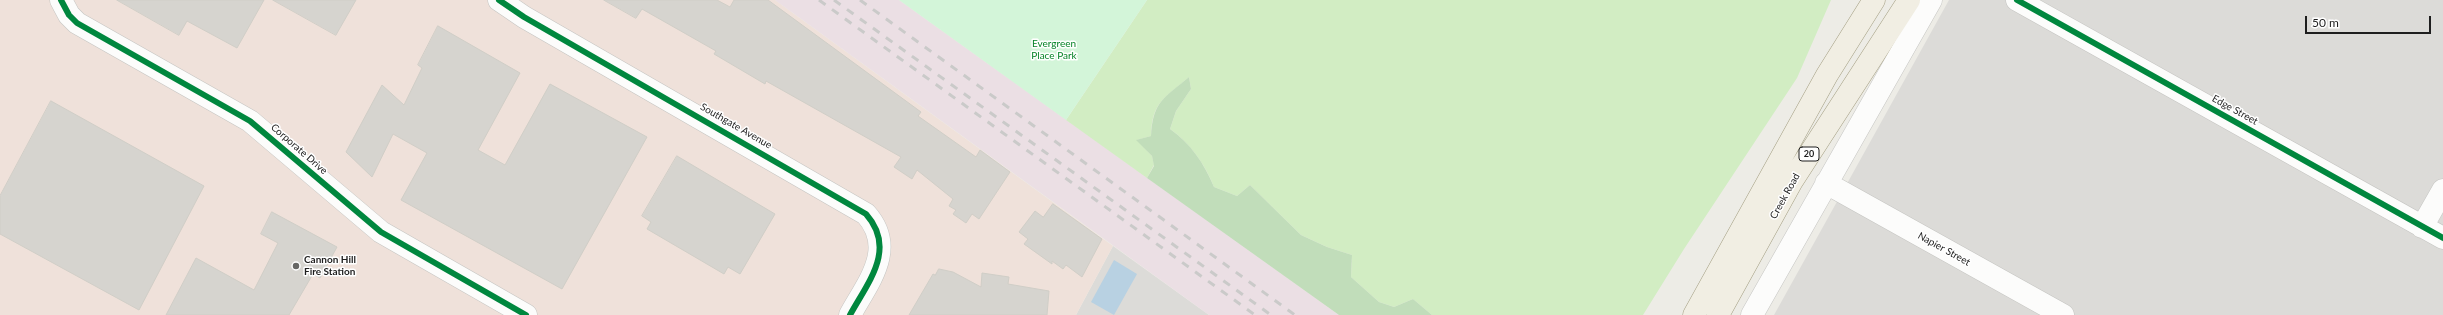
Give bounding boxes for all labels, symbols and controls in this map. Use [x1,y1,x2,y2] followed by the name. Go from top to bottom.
[2307,8,2433,34] scale bar
[2312,15,2339,30] text: 50 m
[1031,38,1077,62] park label: Evergreen Place Park
[2210,93,2260,127] street label: Edge Street
[698,101,774,151] street label: Southgate Avenue
[268,121,330,177] street label: Corporate Drive
[1799,147,1819,161] road number: 20
[1768,171,1802,221] street label: Creek Road
[1916,230,1972,268] street label: Napier Street
[304,254,356,278] place label: Cannon Hill Fire Station
[291,261,301,271] marker: Cannon Hill Fire Station

